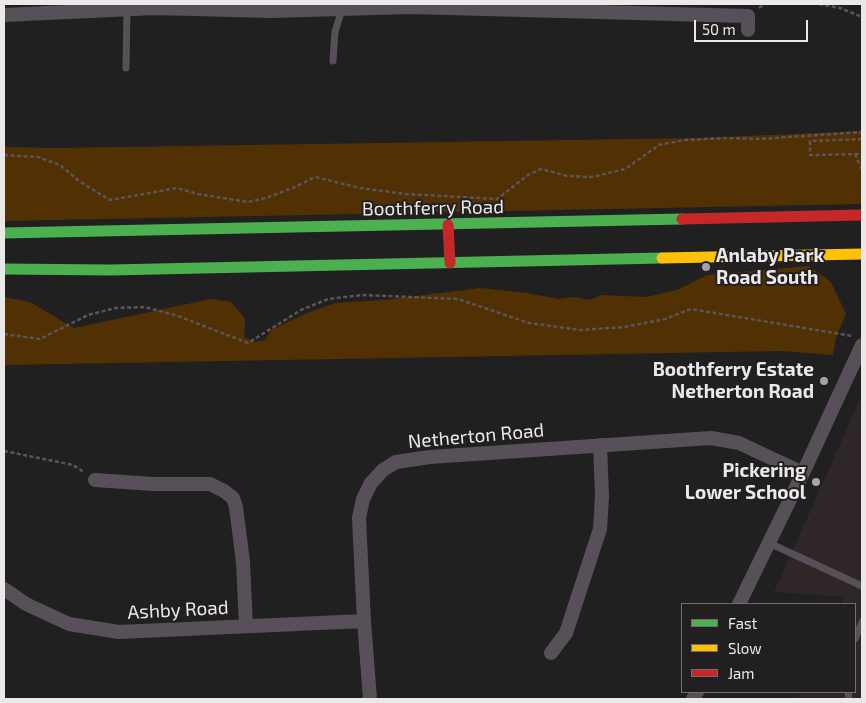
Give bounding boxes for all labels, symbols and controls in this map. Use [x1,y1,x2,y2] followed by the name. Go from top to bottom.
[696,10,810,42] scale bar
[702,20,736,38] text: 50 m
[362,195,504,221] street label: Boothferry Road
[716,245,824,289] place label: Anlaby Park Road South
[700,261,712,273] marker: Anlaby Park Road South
[653,359,814,403] place label: Boothferry Estate Netherton Road
[818,375,830,387] marker: Boothferry Estate Netherton Road
[407,419,545,453] street label: Netherton Road
[685,460,806,504] place label: Pickering Lower School
[810,476,822,488] marker: Pickering Lower School
[127,596,229,624] street label: Ashby Road
[681,603,856,693] legend
[728,614,757,632] text: Fast
[728,639,762,657] text: Slow
[728,664,754,682] text: Jam

